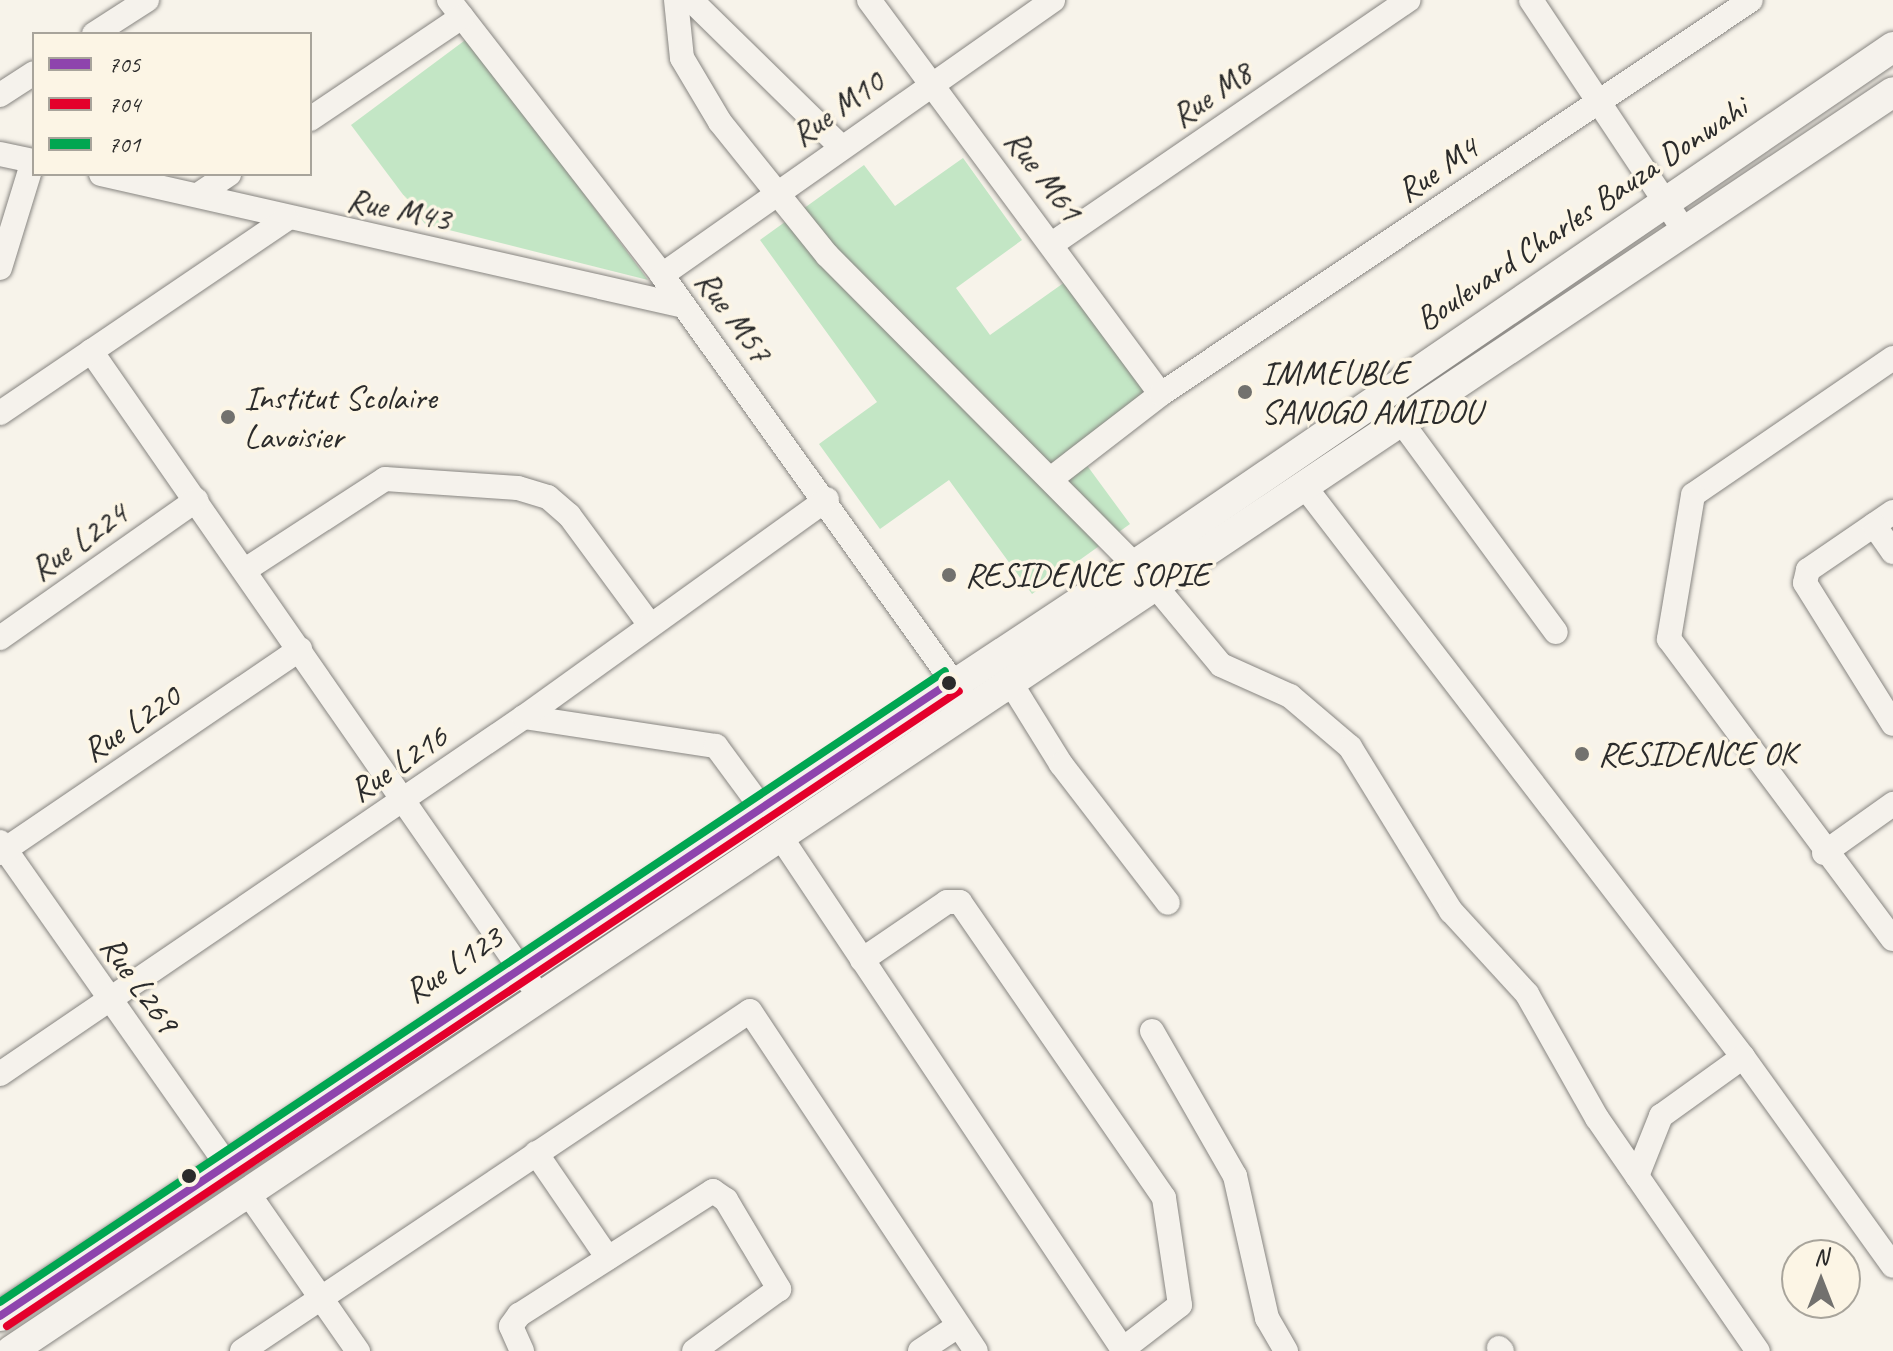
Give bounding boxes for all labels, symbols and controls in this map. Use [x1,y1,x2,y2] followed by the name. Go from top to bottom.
[32,32,312,176] legend
[108,49,140,79] text: 705
[1163,52,1259,136] street label: Rue M8
[783,61,891,155] street label: Rue M10
[1407,86,1755,340] street label: Boulevard Charles Bauza Donwahi
[108,89,140,119] text: 704
[996,121,1092,229] street label: Rue M61
[1389,127,1485,211] street label: Rue M4
[108,129,140,159] text: 701
[344,178,454,240] street label: Rue M43
[687,262,781,370] street label: Rue M57
[1261,352,1481,432] place label: IMMEUBLE SANOGO AMIDOU
[244,377,434,456] place label: Institut Scolaire Lavoisier
[1236,383,1254,401] marker: IMMEUBLE SANOGO AMIDOU
[219,408,237,426] marker: Institut Scolaire Lavoisier
[21,493,135,589] street label: Rue L224
[965,555,1211,595] place label: RESIDENCE SOPIE
[940,566,958,584] marker: RESIDENCE SOPIE
[74,675,188,771] street label: Rue L220
[941,675,957,691] unlabelled marker
[341,715,455,811] street label: Rue L216
[1598,734,1796,774] place label: RESIDENCE OK
[1573,745,1591,763] marker: RESIDENCE OK
[396,916,510,1012] street label: Rue L123
[92,927,188,1041] street label: Rue L269
[181,1168,197,1184] unlabelled marker
[1781,1239,1861,1319] north arrow
[1814,1243,1828,1271] text: N

